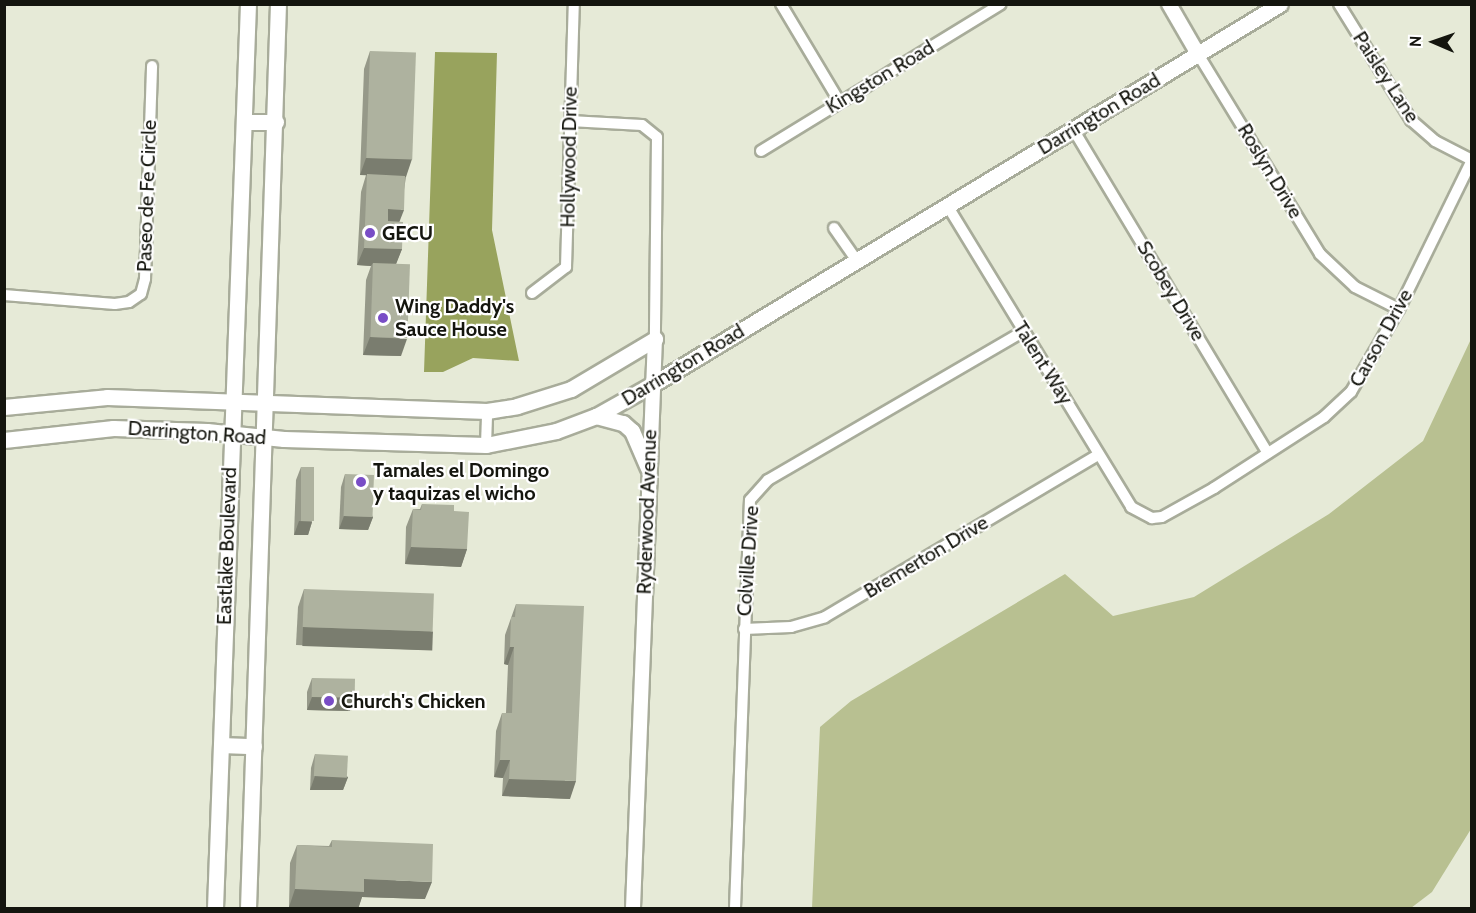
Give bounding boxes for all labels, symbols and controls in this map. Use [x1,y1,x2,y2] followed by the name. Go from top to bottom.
[1404,12,1464,72] north arrow
[1348,27,1424,127] street label: Paisley Lane
[821,35,939,119] street label: Kingston Road
[1406,35,1425,47] text: N
[1033,68,1165,160] street label: Darrington Road
[556,86,582,228] street label: Hollywood Drive
[1232,119,1308,223] street label: Roslyn Drive
[132,120,162,272] street label: Paseo de Fe Circle
[382,221,433,245] place label: GECU
[363,226,377,240] marker: GECU
[1132,237,1210,345] street label: Scobey Drive
[1344,285,1418,391] street label: Carson Drive
[395,294,514,341] place label: Wing Daddy's Sauce House
[376,311,390,325] marker: Wing Daddy's Sauce House
[1008,317,1078,409] street label: Talent Way
[617,319,749,411] street label: Darrington Road
[127,416,267,450] street label: Darrington Road
[632,429,662,595] street label: Ryderwood Avenue
[373,458,549,505] place label: Tamales el Domingo y taquizas el wicho
[212,467,242,625] street label: Eastlake Boulevard
[354,475,368,489] marker: Tamales el Domingo y taquizas el wicho
[732,505,764,617] street label: Colville Drive
[860,511,992,603] street label: Bremerton Drive
[341,689,485,713] place label: Church's Chicken
[322,694,336,708] marker: Church's Chicken

